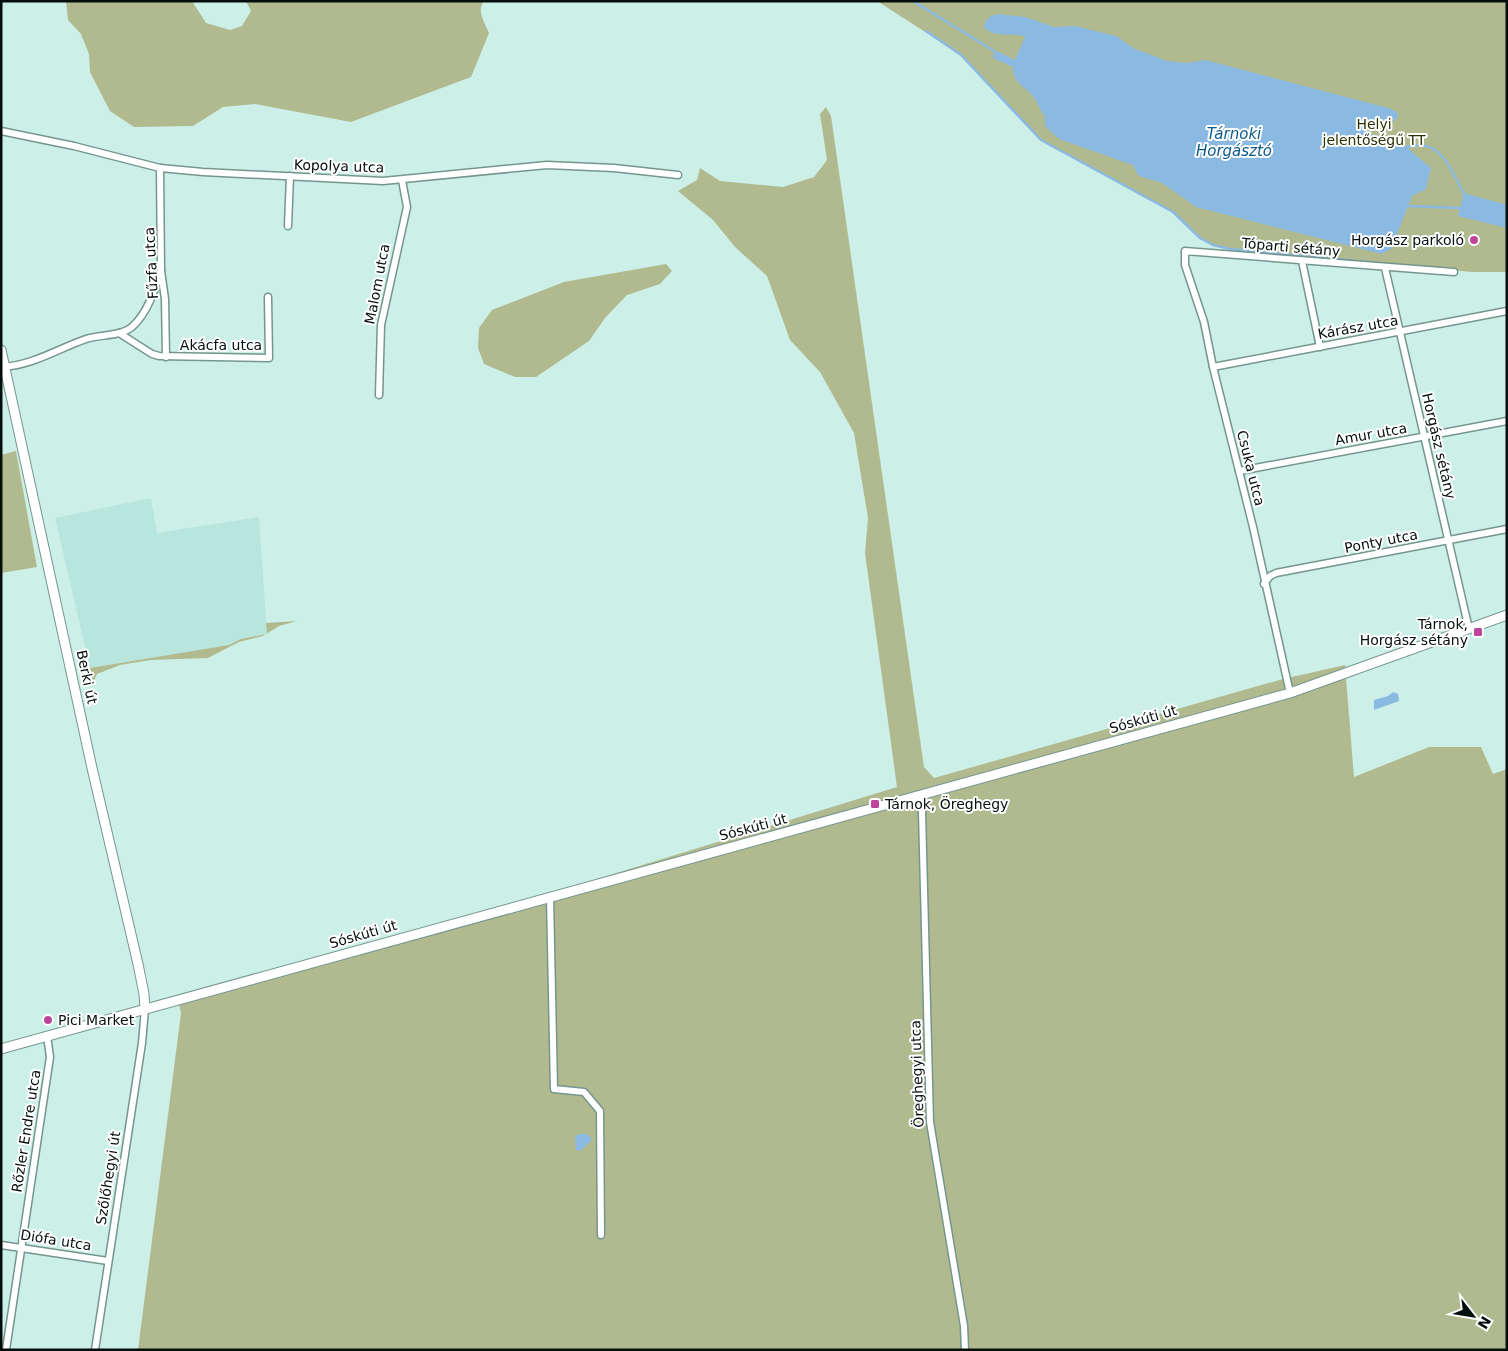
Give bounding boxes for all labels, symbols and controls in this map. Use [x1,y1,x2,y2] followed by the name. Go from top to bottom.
[1322,116,1426,148] park label: Helyi jelentőségű TT
[1196,125,1272,160] water label: Tárnoki Horgásztó
[294,156,384,176] street label: Kopolya utca
[141,227,161,299] street label: Fűzfa utca
[1351,232,1464,248] place label: Horgász parkoló
[1468,234,1480,246] marker: Horgász parkoló
[1240,235,1341,259] street label: Tóparti sétány
[361,242,393,326] street label: Malom utca
[1316,312,1400,342] street label: Kárász utca
[180,337,262,353] street label: Akácfa utca
[1419,391,1459,501] street label: Horgász sétány
[1334,420,1408,448] street label: Amur utca
[1234,428,1268,508] street label: Csuka utca
[1343,526,1419,556] street label: Ponty utca
[1360,616,1468,648] place label: Tárnok, Horgász sétány
[1472,626,1484,638] marker: Tárnok, Horgász sétány
[73,649,101,706] street label: Berki út
[1107,702,1179,736] street label: Sóskúti út
[884,795,1008,812] place label: Tárnok, Öreghegy
[869,798,881,810] marker: Tárnok, Öreghegy
[717,810,789,844] street label: Sóskúti út
[327,917,399,951] street label: Sóskúti út
[58,1012,135,1028] place label: Pici Market
[42,1014,54,1026] marker: Pici Market
[906,1020,927,1128] street label: Öreghegyi utca
[8,1068,44,1194] street label: Rőzler Endre utca
[93,1130,123,1226] street label: Szőlőhegyi út
[19,1226,93,1254] street label: Diófa utca
[1448,1291,1498,1341] north arrow
[1474,1314,1494,1332] text: N

